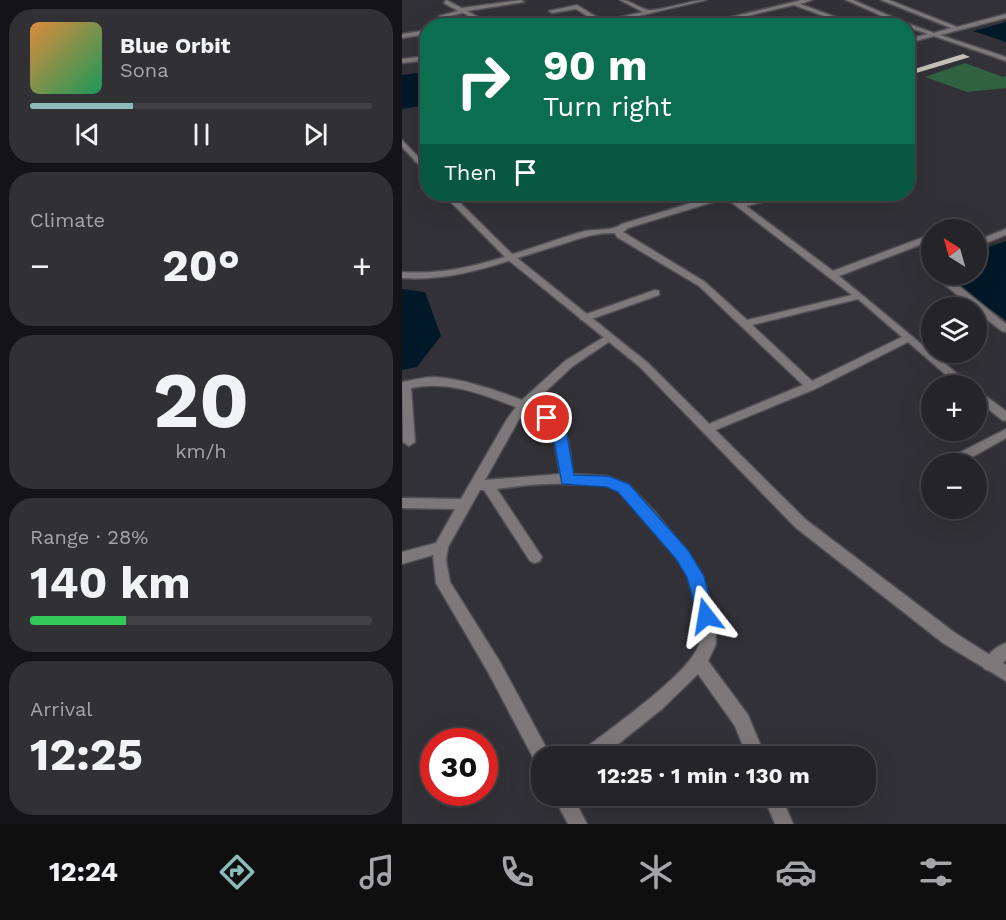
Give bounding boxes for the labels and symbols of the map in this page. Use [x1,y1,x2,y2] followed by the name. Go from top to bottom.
[921,219,987,285] north arrow
[521,392,572,443] pin
[674,584,738,648] position arrow
[420,728,498,806] speed limit sign: 30

